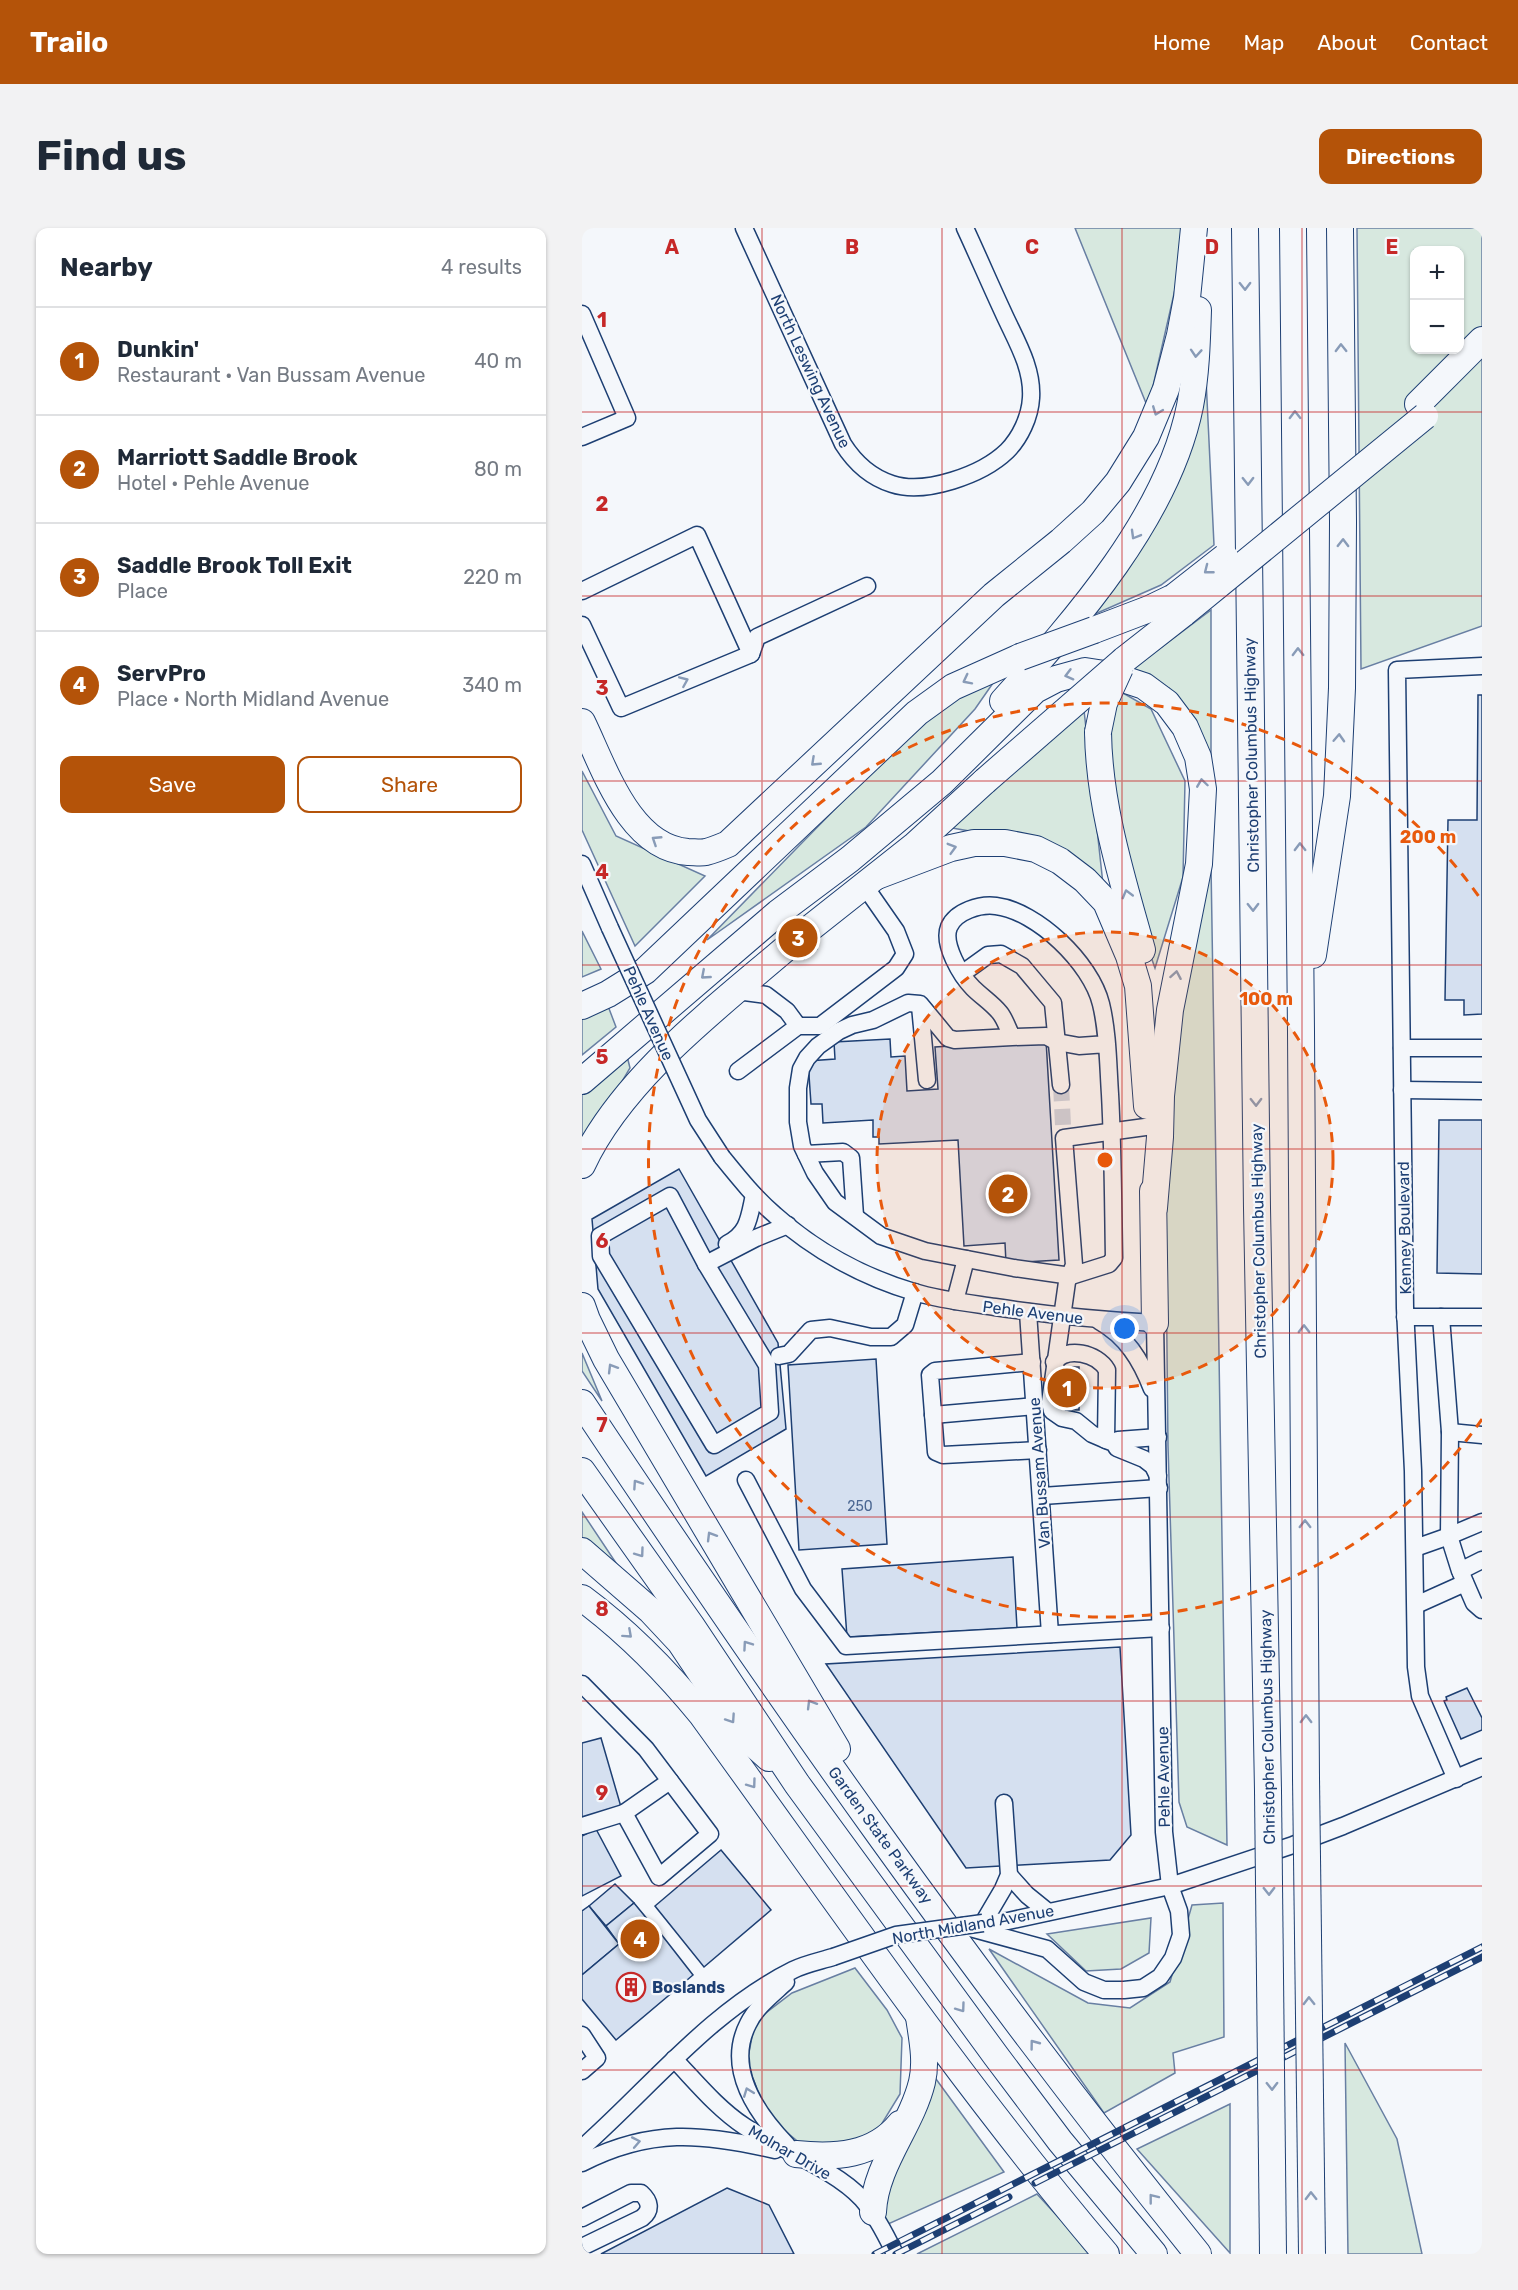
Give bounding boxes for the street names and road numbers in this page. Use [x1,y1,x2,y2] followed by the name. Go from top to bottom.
[767,291,855,451] street label: North Leswing Avenue
[1240,637,1263,873] street label: Christopher Columbus Highway
[619,963,678,1063] street label: Pehle Avenue
[1247,1123,1270,1359] street label: Christopher Columbus Highway
[1394,1161,1415,1295] street label: Kenney Boulevard
[982,1297,1084,1328] street label: Pehle Avenue
[1025,1397,1054,1549] street label: Van Bussam Avenue
[1256,1609,1279,1845] street label: Christopher Columbus Highway
[1153,1726,1174,1828] street label: Pehle Avenue
[824,1763,937,1908] street label: Garden State Parkway
[891,1901,1055,1948] street label: North Midland Avenue
[745,2121,835,2184] street label: Molnar Drive

